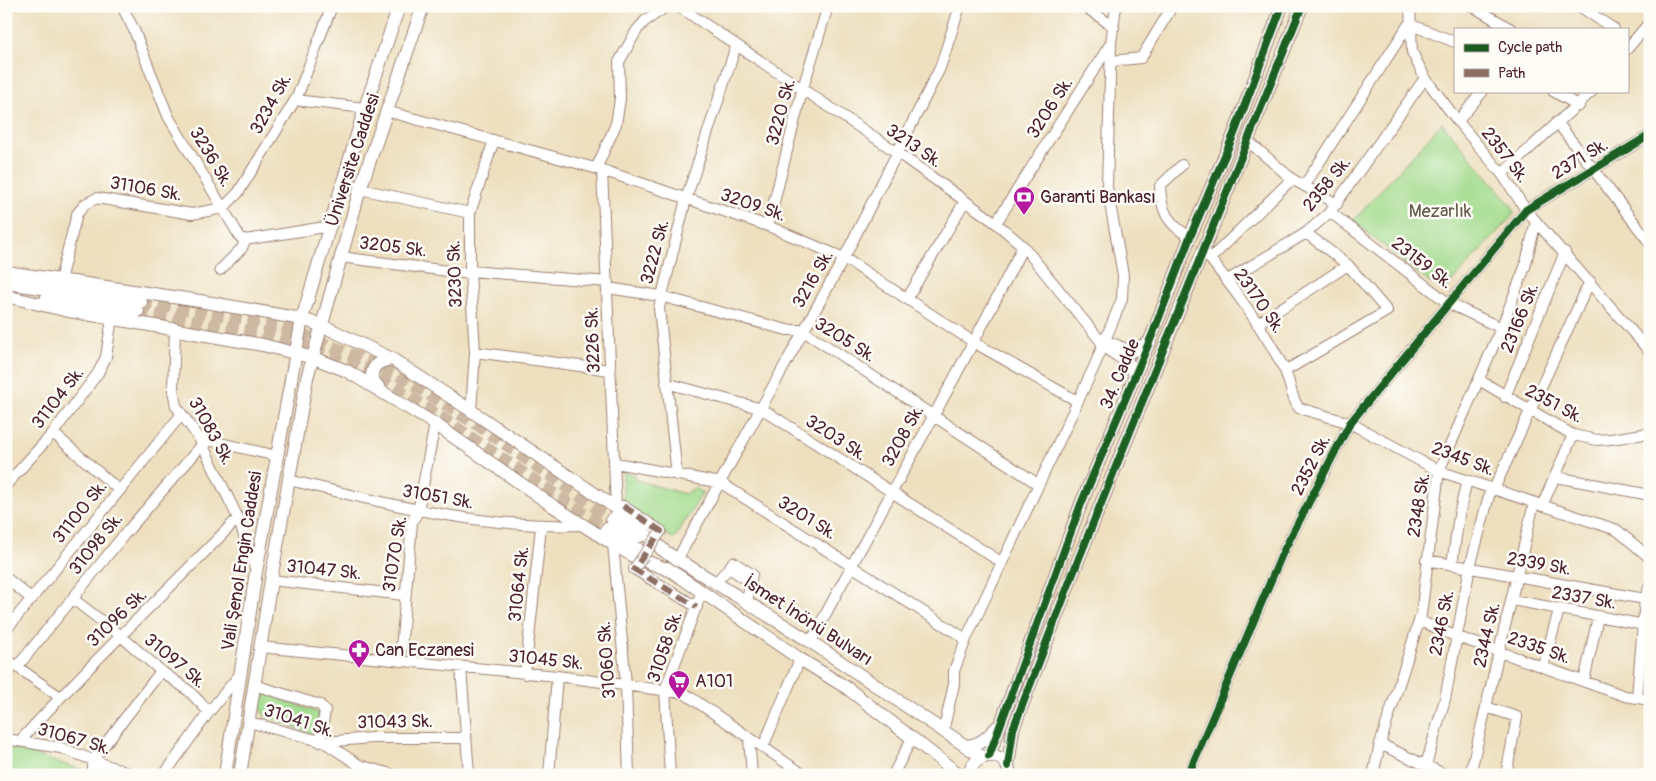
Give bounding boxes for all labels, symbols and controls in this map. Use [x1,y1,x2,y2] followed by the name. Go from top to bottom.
[1454,28,1628,92] legend
[1498,38,1562,57] text: Cycle path
[1498,64,1525,83] text: Path
[245,70,297,138] street label: 3234 Sk.
[1022,73,1078,143] street label: 3206 Sk.
[761,76,801,148] street label: 3220 Sk.
[321,91,385,229] street label: Üniversite Caddesi
[881,119,947,173] street label: 3213 Sk.
[1476,122,1534,188] street label: 2357 Sk.
[184,123,238,191] street label: 3236 Sk.
[1548,133,1612,185] street label: 2371 Sk.
[1298,152,1356,216] street label: 2358 Sk.
[108,171,184,207] street label: 31106 Sk.
[717,183,789,227] street label: 3209 Sk.
[1012,185,1036,216] bank icon: Garanti Bankası
[1040,186,1156,209] place label: Garanti Bankası
[1409,200,1472,223] park label: Mezarlık
[635,217,675,287] street label: 3222 Sk.
[358,231,428,263] street label: 3205 Sk.
[1387,232,1457,294] street label: 23159 Sk.
[442,240,468,308] street label: 3230 Sk.
[787,246,839,312] street label: 3216 Sk.
[1228,264,1290,338] street label: 23170 Sk.
[1496,280,1544,356] street label: 23166 Sk.
[580,306,606,374] street label: 3226 Sk.
[810,312,880,368] street label: 3205 Sk.
[1095,335,1145,413] street label: 34. Cadde
[27,362,89,434] street label: 31104 Sk.
[1521,379,1587,429] street label: 2351 Sk.
[183,393,239,469] street label: 31083 Sk.
[877,401,929,471] street label: 3208 Sk.
[801,410,871,466] street label: 3203 Sk.
[1286,431,1336,499] street label: 2352 Sk.
[1428,437,1498,481] street label: 2345 Sk.
[216,470,268,652] street label: Vali Şenol Engin Caddesi
[1403,471,1435,539] street label: 2348 Sk.
[48,476,112,548] street label: 31100 Sk.
[401,479,475,515] street label: 31051 Sk.
[773,491,841,545] street label: 3201 Sk.
[64,508,128,580] street label: 31098 Sk.
[378,514,412,594] street label: 31070 Sk.
[504,545,534,623] street label: 31064 Sk.
[1505,547,1573,581] street label: 2339 Sk.
[285,555,363,585] street label: 31047 Sk.
[739,571,877,671] street label: İsmet İnönü Bulvarı
[1550,581,1618,615] street label: 2337 Sk.
[82,584,152,652] street label: 31096 Sk.
[1424,588,1460,658] street label: 2346 Sk.
[1468,600,1506,670] street label: 2344 Sk.
[642,608,688,686] street label: 31058 Sk.
[593,620,621,700] street label: 31060 Sk.
[1504,627,1574,669] street label: 2335 Sk.
[139,628,211,694] street label: 31097 Sk.
[347,638,371,669] pharmacy icon: Can Eczanesi
[375,639,474,662] place label: Can Eczanesi
[507,645,585,675] street label: 31045 Sk.
[667,669,691,700] supermarket icon: A101
[695,670,733,693] place label: A101
[261,699,337,743] street label: 31041 Sk.
[357,710,433,734] street label: 31043 Sk.
[35,718,113,760] street label: 31067 Sk.

